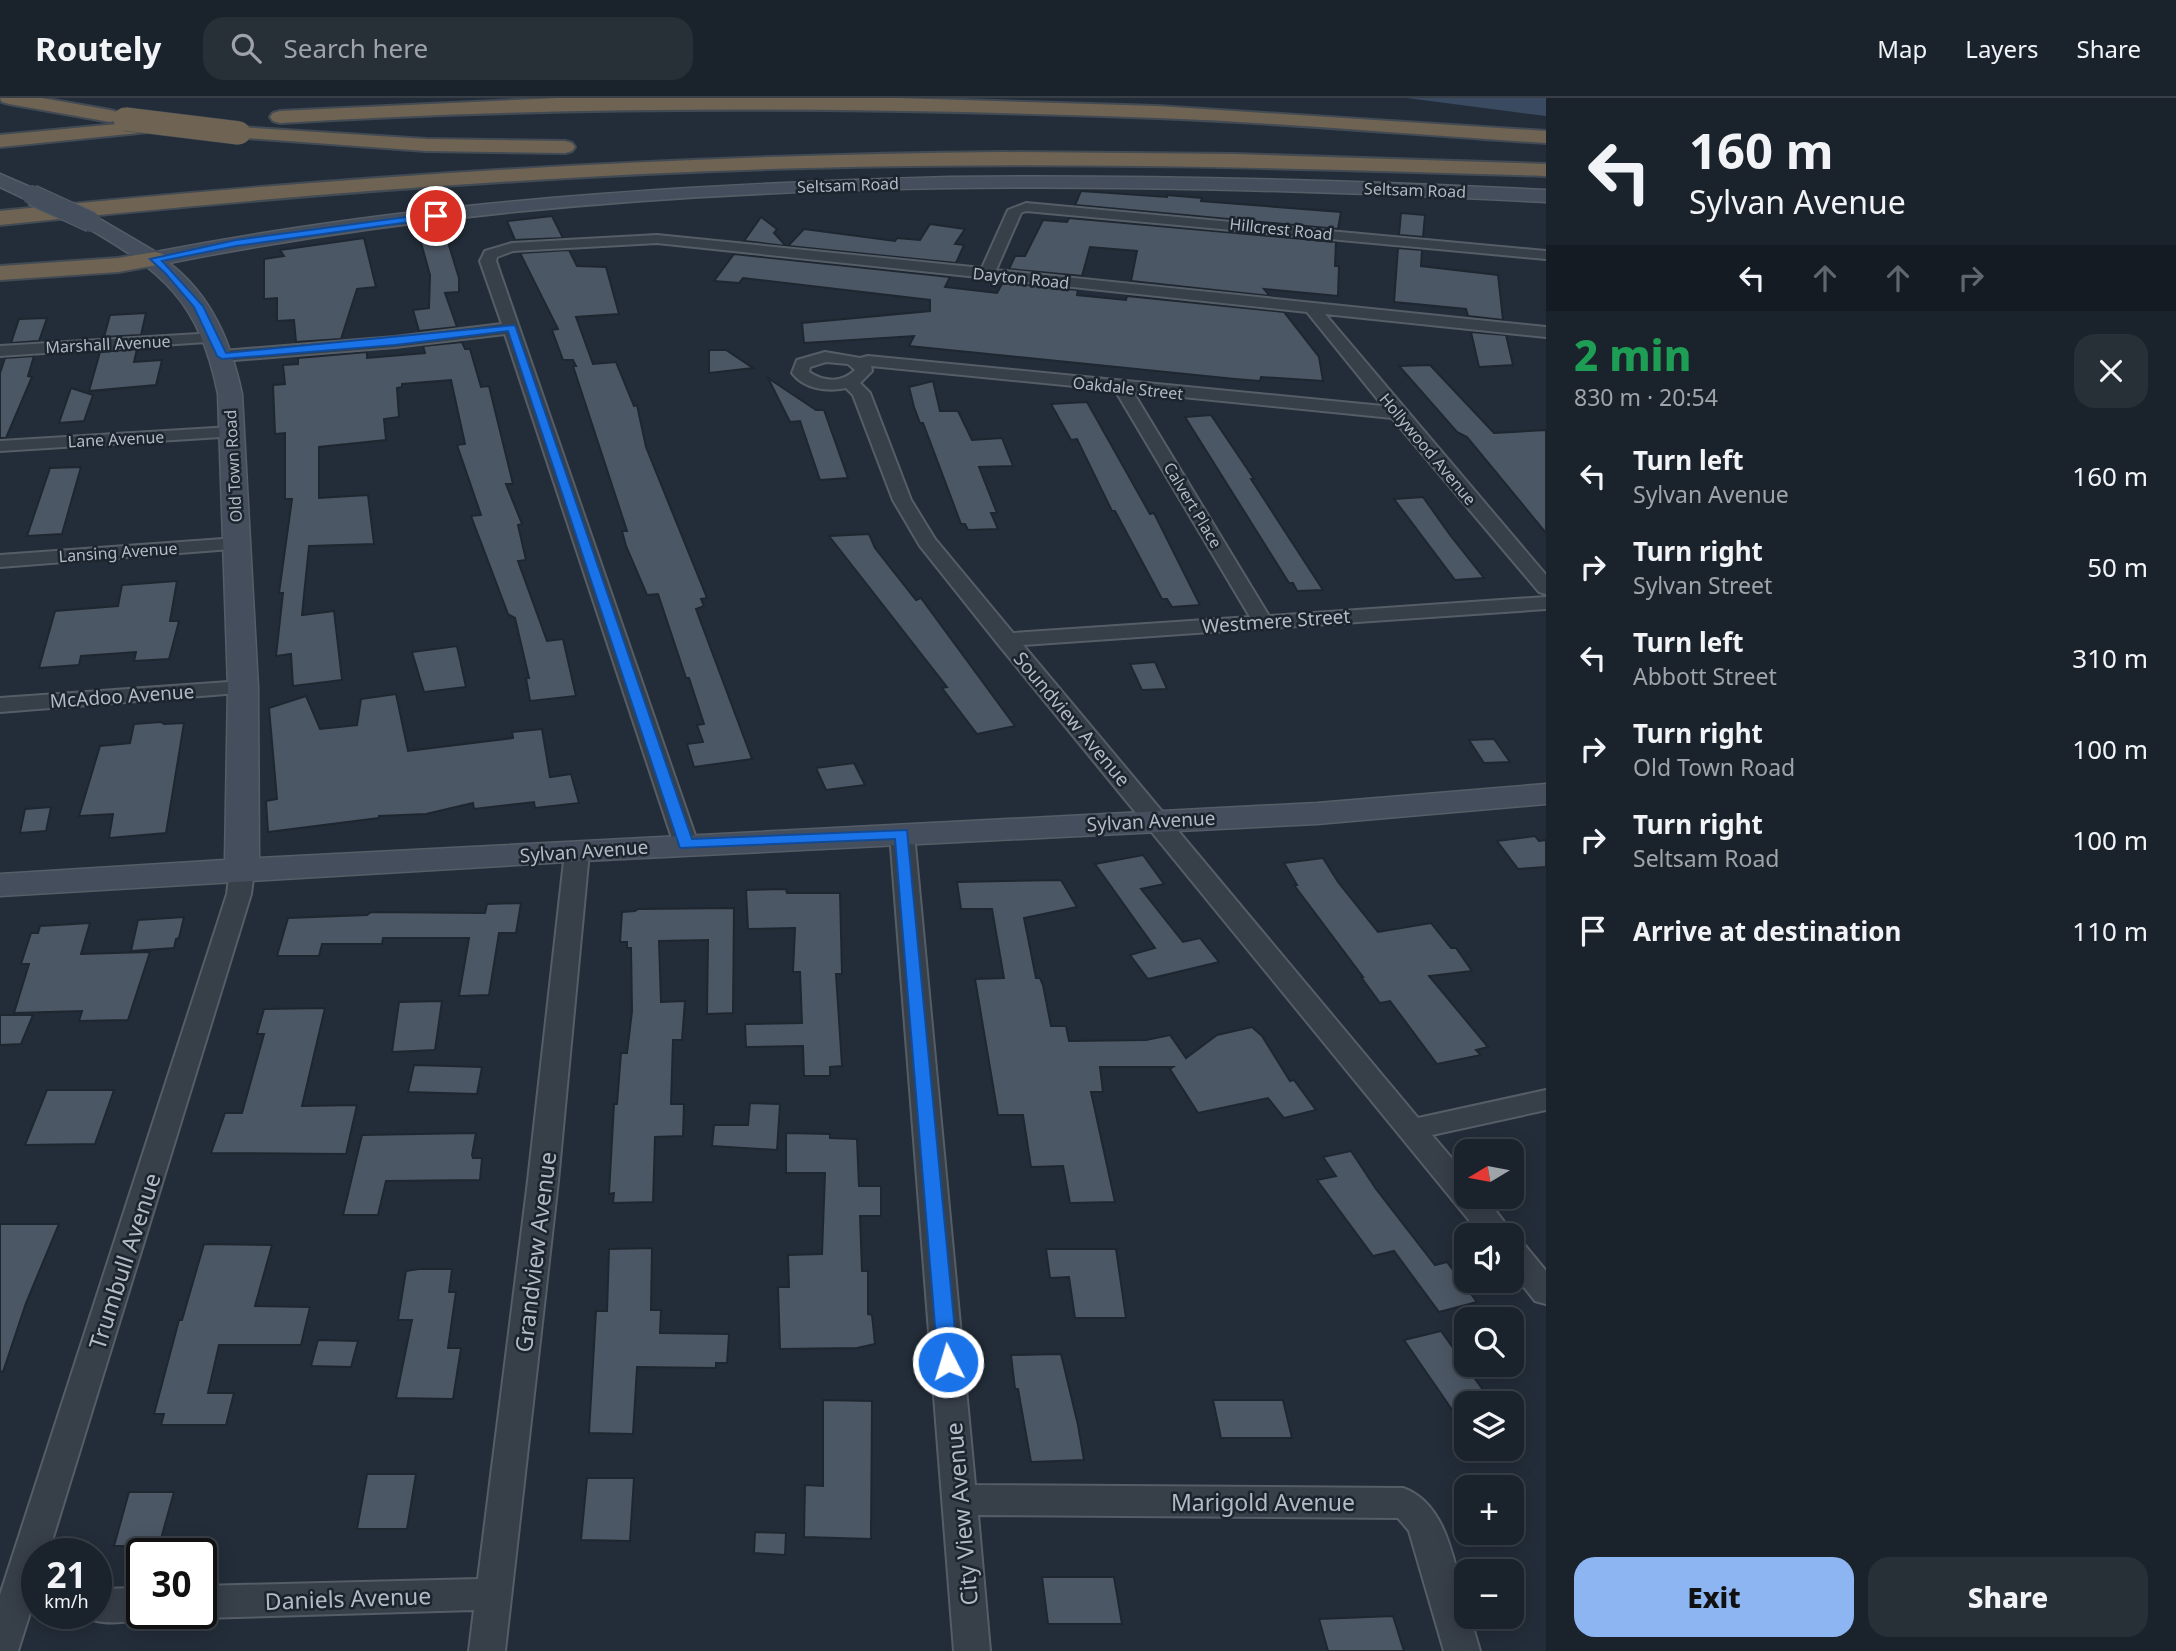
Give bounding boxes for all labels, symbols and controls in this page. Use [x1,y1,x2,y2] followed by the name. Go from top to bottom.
[203,17,693,80] search box
[35,26,161,71] text: Routely
[227,29,265,67] icon: search
[283,30,428,66] text: Search here
[1877,32,1927,65] text: Map
[1965,32,2039,65] text: Layers
[2077,32,2141,65] text: Share
[1689,117,1834,183] text: 160 m
[1574,126,1665,217] icon: left
[797,172,899,198] street label: Seltsam Road
[1364,177,1466,203] street label: Seltsam Road
[1689,180,1906,223] text: Sylvan Avenue
[406,186,466,246] pin
[417,197,455,235] icon: arrive
[1228,213,1334,245] street label: Hillcrest Road
[1733,259,1771,297] icon: left
[1806,259,1844,297] icon: ahead
[1879,259,1917,297] icon: ahead
[1952,259,1990,297] icon: right
[972,262,1070,294] street label: Dayton Road
[1574,326,1691,383] text: 2 min
[45,330,171,358] street label: Marshall Avenue
[2074,334,2148,408] button: close
[1072,371,1184,405] street label: Oakdale Street
[1574,381,1718,413] text: 830 m · 20:54
[1375,388,1481,510] street label: Hollywood Avenue
[219,409,247,523] street label: Old Town Road
[67,425,165,453] street label: Lane Avenue
[1633,442,1744,478] text: Turn left
[1574,457,1612,495] icon: left
[1159,458,1227,552] street label: Calvert Place
[2072,458,2148,494] text: 160 m
[1633,478,1789,510] text: Sylvan Avenue
[1633,533,1763,569] text: Turn right
[58,537,178,567] street label: Lansing Avenue
[1574,548,1612,586] icon: right
[2087,549,2148,585] text: 50 m
[1633,569,1772,601] text: Sylvan Street
[1201,603,1351,639] street label: Westmere Street
[1633,624,1744,660] text: Turn left
[1574,639,1612,677] icon: left
[2072,640,2148,676] text: 310 m
[1008,646,1136,792] street label: Soundview Avenue
[1633,660,1777,692] text: Abbott Street
[49,678,195,714] street label: McAdoo Avenue
[1633,715,1763,751] text: Turn right
[1574,730,1612,768] icon: right
[2072,731,2148,767] text: 100 m
[1633,751,1795,783] text: Old Town Road
[1086,805,1216,837] street label: Sylvan Avenue
[1633,806,1763,842] text: Turn right
[1574,821,1612,859] icon: right
[2072,822,2148,858] text: 100 m
[519,834,649,868] street label: Sylvan Avenue
[1633,842,1780,874] text: Seltsam Road
[1574,912,1612,950] icon: arrive
[1633,913,1902,949] text: Arrive at destination
[2072,913,2148,949] text: 110 m
[1454,1139,1524,1209] north arrow
[1454,1139,1524,1629] map controls
[507,1150,563,1354] street label: Grandview Avenue
[80,1169,168,1353] street label: Trumbull Avenue
[1454,1223,1524,1293] button: sound
[1454,1307,1524,1377] button: search
[911,1325,985,1399] position arrow
[1454,1391,1524,1461] button: layers
[937,1421,985,1607] street label: City View Avenue
[1454,1475,1524,1545] button: +
[1171,1486,1355,1518] street label: Marigold Avenue
[126,1538,217,1629] speed limit sign: 30
[46,1551,87,1598] text: 21
[1574,1557,1854,1637] button: Exit
[1868,1557,2148,1637] button: Share
[1454,1559,1524,1629] button: −
[264,1579,432,1617] street label: Daniels Avenue
[44,1589,89,1613] text: km/h

